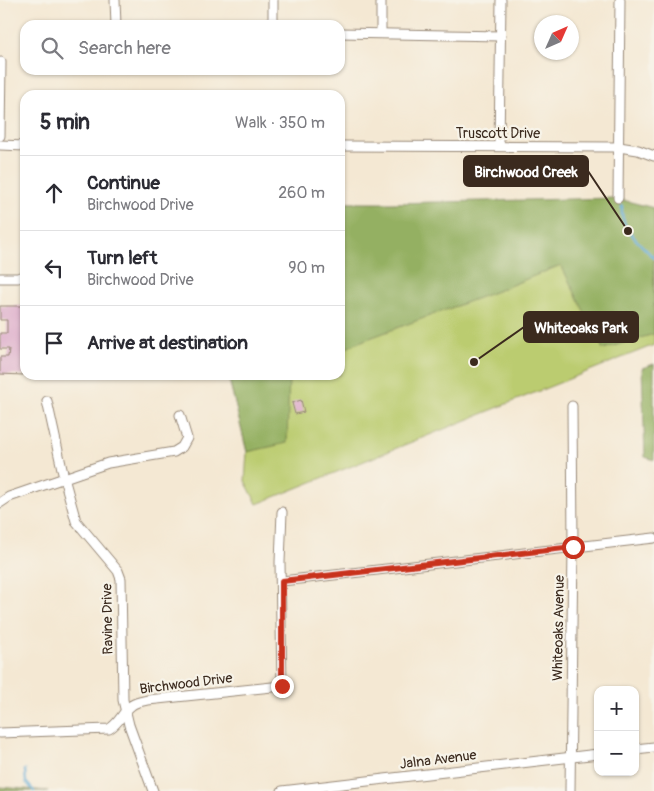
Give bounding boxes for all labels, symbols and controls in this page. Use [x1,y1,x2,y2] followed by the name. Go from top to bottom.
[534,15,579,60] north arrow
[20,20,345,75] search box
[38,34,66,62] icon: search
[78,36,171,60] text: Search here
[40,109,90,136] text: 5 min
[235,113,325,133] text: Walk · 350 m
[456,125,540,142] street label: Truscott Drive
[464,156,588,186] callout: Birchwood Creek
[474,163,578,182] text: Birchwood Creek
[87,171,160,195] text: Continue
[40,179,68,207] icon: ahead
[278,183,325,203] text: 260 m
[87,195,194,215] text: Birchwood Drive
[87,246,157,270] text: Turn left
[40,254,68,282] icon: left
[288,258,325,278] text: 90 m
[87,270,194,290] text: Birchwood Drive
[524,312,638,342] callout: Whiteoaks Park
[534,319,629,338] text: Whiteoaks Park
[40,329,68,357] icon: arrive
[87,331,248,355] text: Arrive at destination
[562,536,585,559] route start
[549,575,568,681] street label: Whiteoaks Avenue
[98,583,117,655] street label: Ravine Drive
[139,669,234,698] street label: Birchwood Drive
[271,675,294,698] route end
[594,686,639,776] map controls
[594,686,639,731] button: +
[594,731,639,776] button: −
[399,746,477,773] street label: Jalna Avenue

